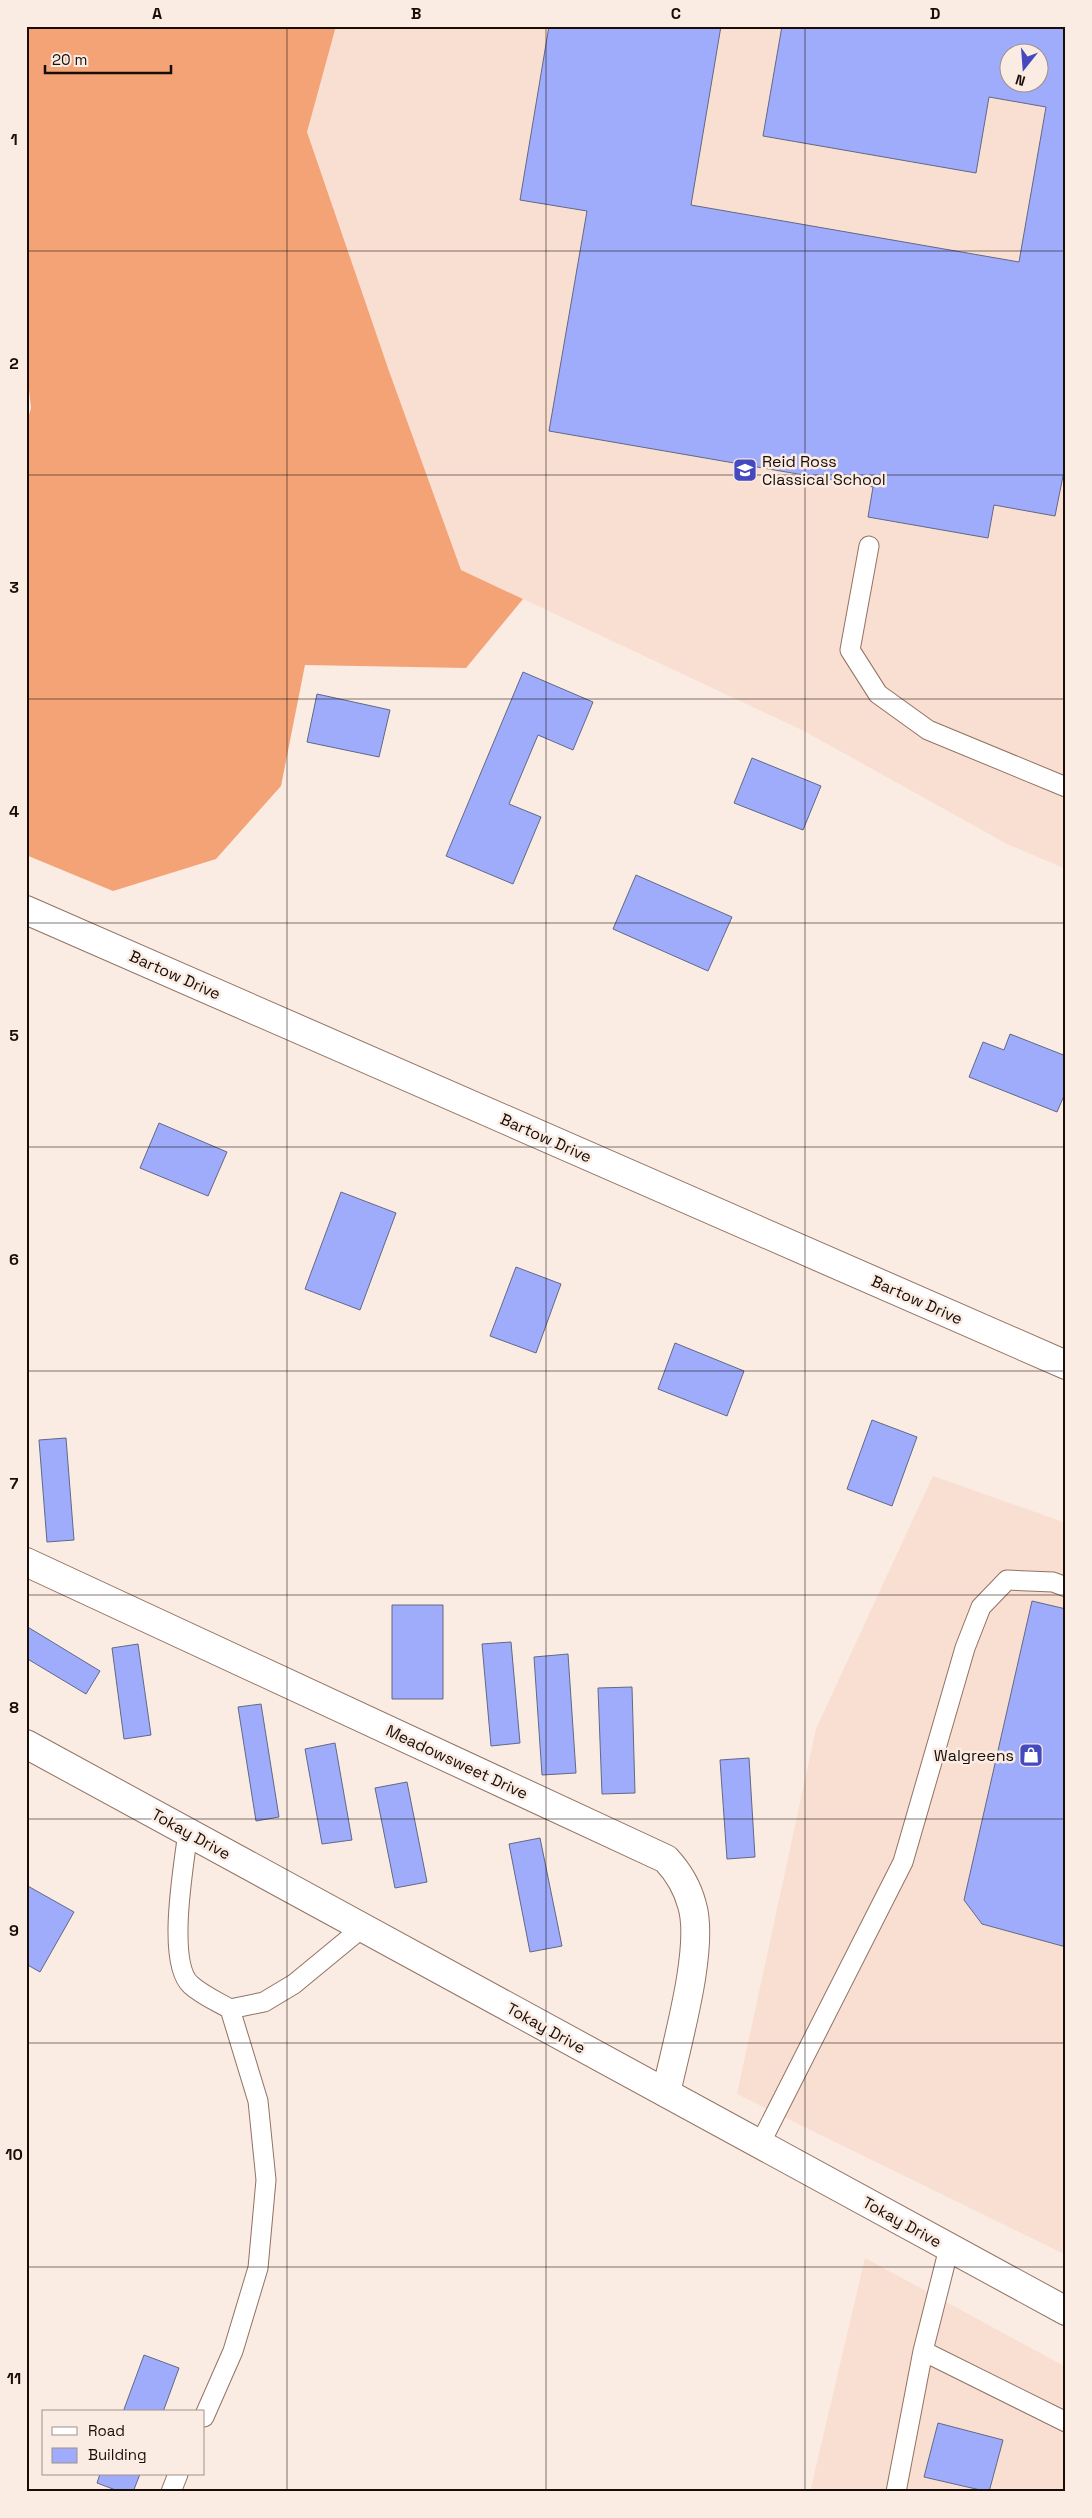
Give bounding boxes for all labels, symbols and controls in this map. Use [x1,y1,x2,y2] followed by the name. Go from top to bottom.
[152,3,162,24] text: A
[411,3,421,24] text: B
[671,3,681,24] text: C
[930,3,940,24] text: D
[45,42,171,74] scale bar
[1000,42,1050,92] north arrow
[52,50,87,69] text: 20 m
[1013,70,1027,90] text: N
[10,129,18,150] text: 1
[9,353,19,374] text: 2
[762,451,886,490] place label: Reid Ross Classical School
[732,457,758,483] school or university icon: Reid Ross Classical School
[9,577,19,598] text: 3
[9,801,19,822] text: 4
[126,946,224,1004] street label: Bartow Drive
[9,1025,19,1046] text: 5
[497,1109,595,1167] street label: Bartow Drive
[9,1249,19,1270] text: 6
[868,1271,966,1329] street label: Bartow Drive
[10,1473,19,1494] text: 7
[9,1697,19,1718] text: 8
[383,1720,531,1804] street label: Meadowsweet Drive
[1018,1742,1044,1768] shop icon: Walgreens
[934,1745,1014,1766] place label: Walgreens
[148,1804,234,1864] street label: Tokay Drive
[9,1920,19,1941] text: 9
[503,1998,589,2058] street label: Tokay Drive
[5,2144,23,2165] text: 10
[859,2192,945,2252] street label: Tokay Drive
[7,2368,21,2389] text: 11
[42,2410,205,2476] legend
[88,2421,125,2440] text: Road
[88,2445,147,2464] text: Building

